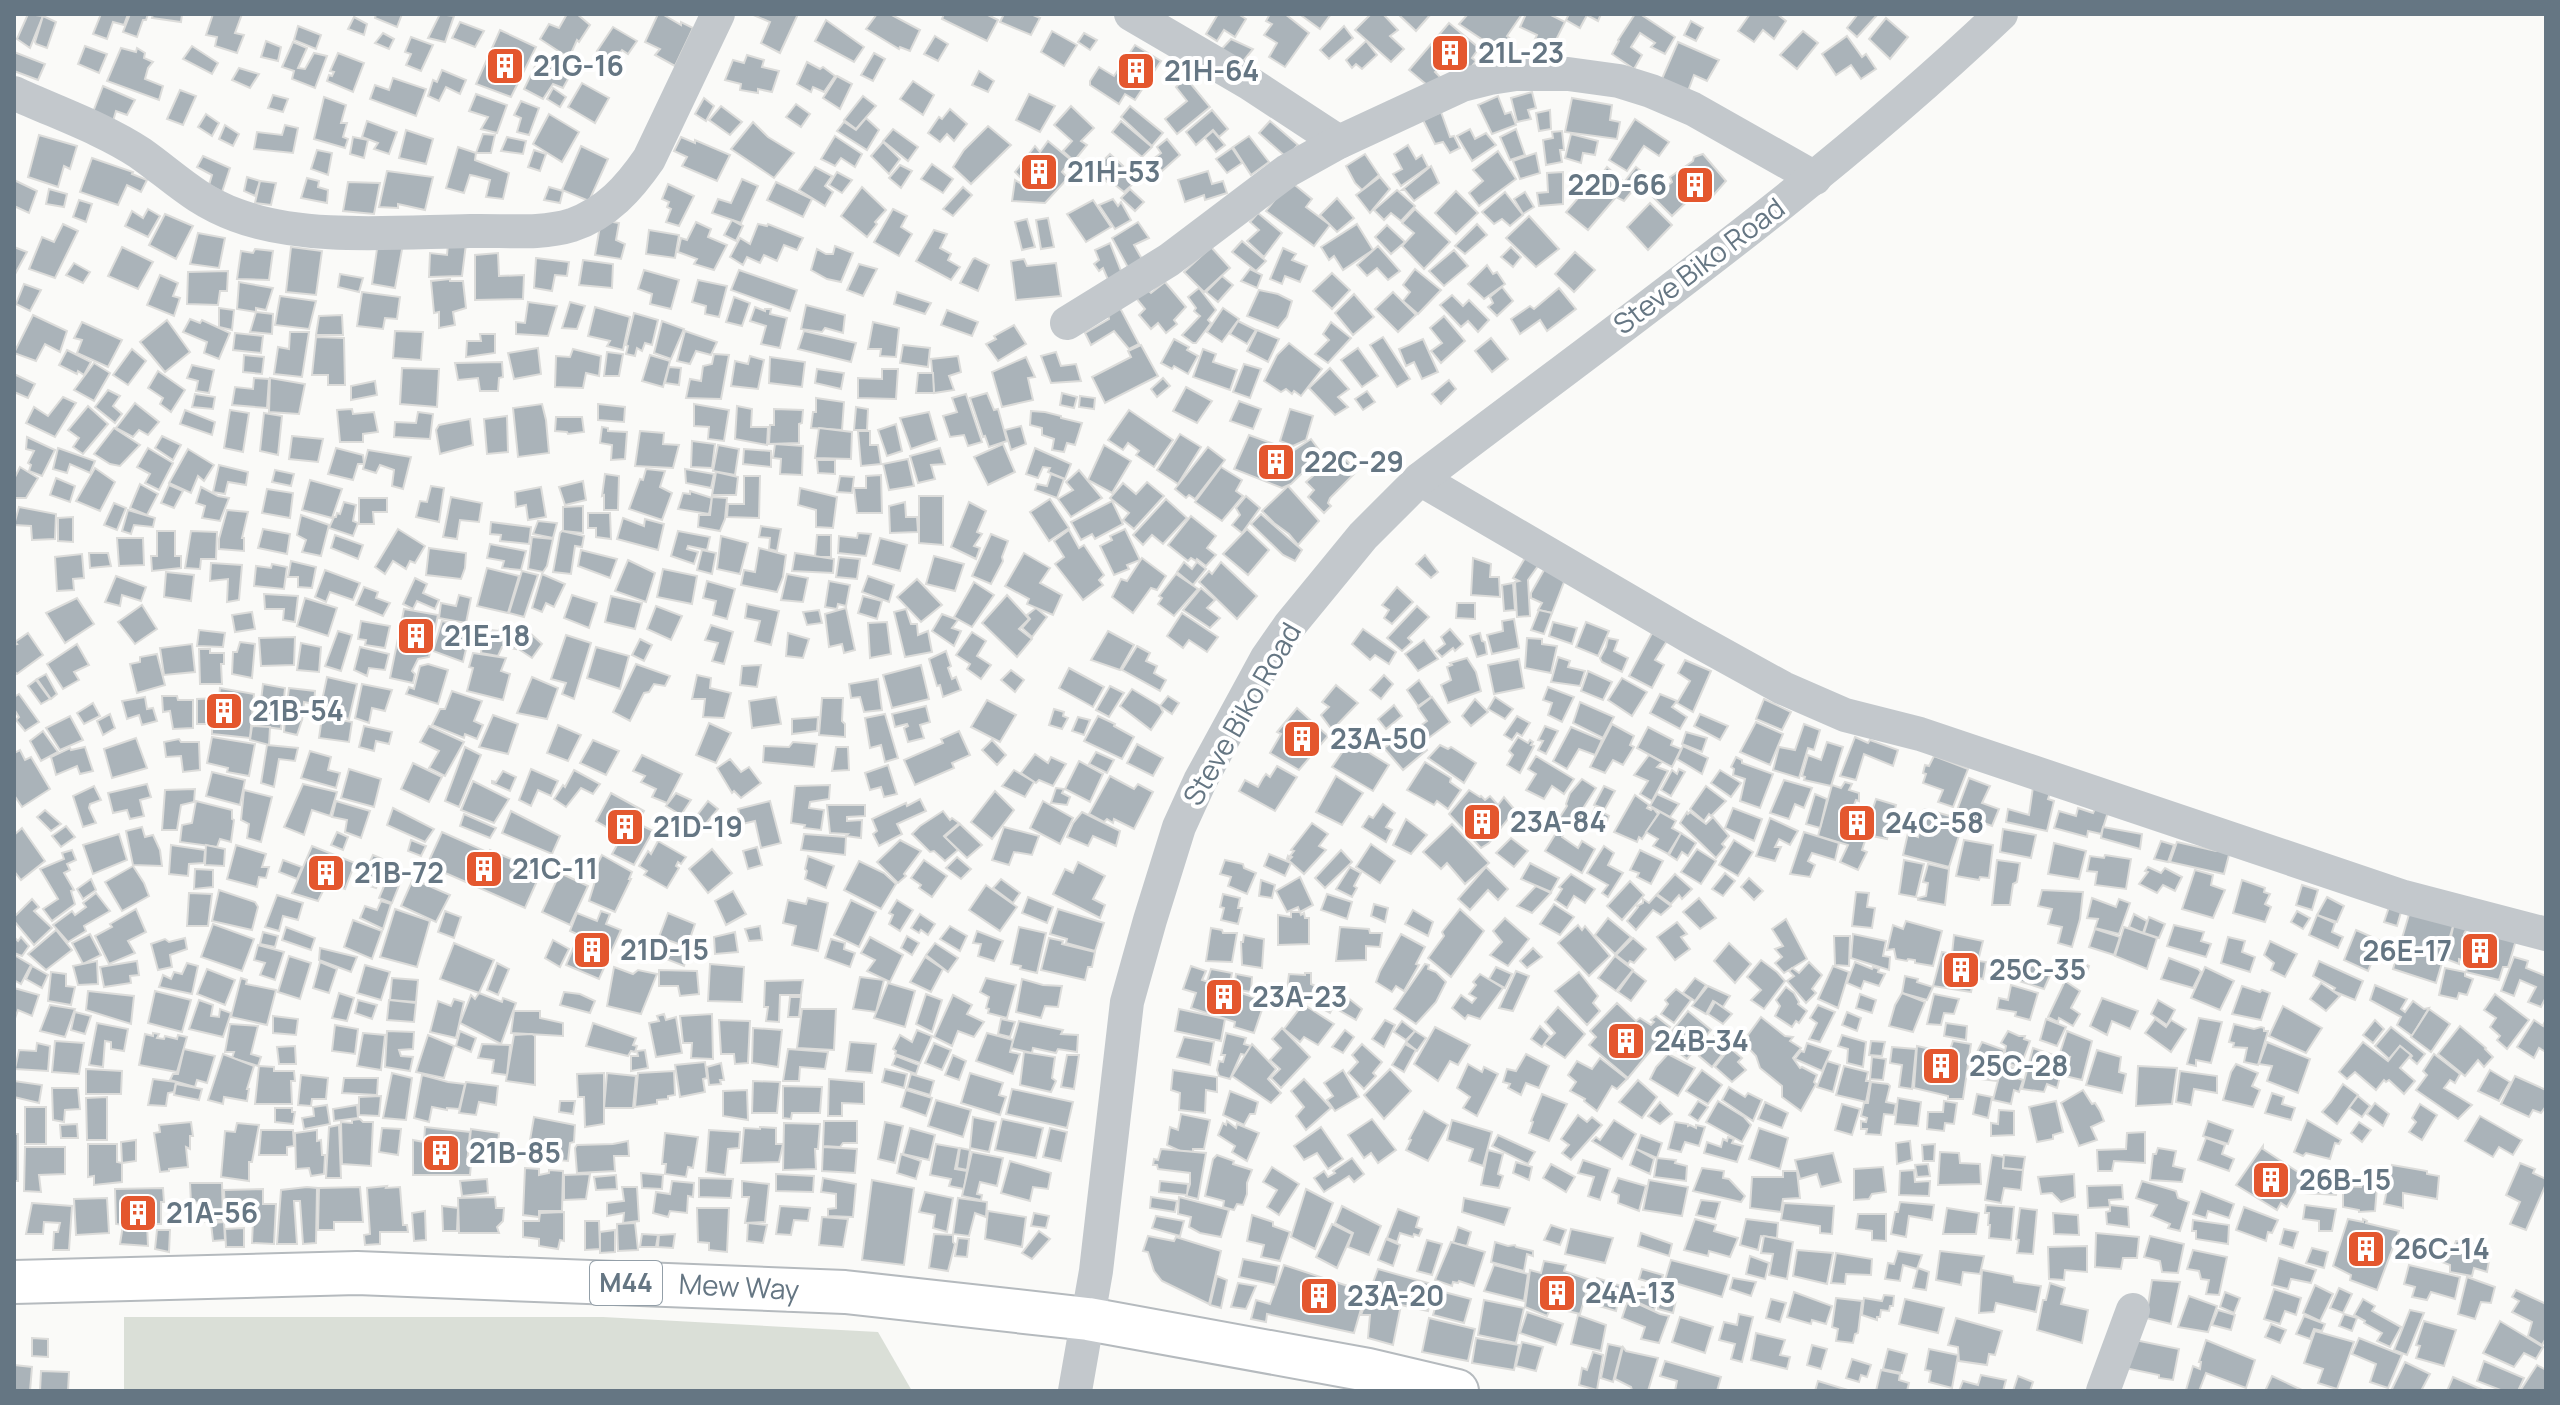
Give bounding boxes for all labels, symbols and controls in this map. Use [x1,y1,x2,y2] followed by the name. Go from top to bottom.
[1429,32,1471,74] building icon: 21L-23
[1478,33,1564,71] place label: 21L-23
[484,45,526,87] building icon: 21G-16
[533,46,624,84] place label: 21G-16
[1115,50,1157,92] building icon: 21H-64
[1164,51,1259,89] place label: 21H-64
[1018,151,1060,193] building icon: 21H-53
[1067,152,1161,190] place label: 21H-53
[1674,164,1716,206] building icon: 22D-66
[1567,165,1667,203] place label: 22D-66
[1605,188,1792,342] street label: Steve Biko Road
[1255,441,1297,483] building icon: 22C-29
[1304,442,1404,480] place label: 22C-29
[395,615,437,657] building icon: 21E-18
[1173,615,1309,812] street label: Steve Biko Road
[444,616,531,654] place label: 21E-18
[203,690,245,732] building icon: 21B-54
[252,691,344,729] place label: 21B-54
[1281,718,1323,760] building icon: 23A-50
[1330,719,1427,757] place label: 23A-50
[1461,801,1503,843] building icon: 23A-84
[1510,802,1607,840] place label: 23A-84
[1836,802,1878,844] building icon: 24C-58
[1885,803,1984,841] place label: 24C-58
[604,806,646,848] building icon: 21D-19
[653,807,743,845] place label: 21D-19
[463,848,505,890] building icon: 21C-11
[512,849,598,887] place label: 21C-11
[305,852,347,894] building icon: 21B-72
[354,853,444,891] place label: 21B-72
[571,929,613,971] building icon: 21D-15
[620,930,709,968] place label: 21D-15
[2459,930,2501,972] building icon: 26E-17
[2363,931,2452,969] place label: 26E-17
[1940,949,1982,991] building icon: 25C-35
[1989,950,2086,988] place label: 25C-35
[1203,976,1245,1018] building icon: 23A-23
[1252,977,1347,1015] place label: 23A-23
[1605,1020,1647,1062] building icon: 24B-34
[1654,1021,1749,1059] place label: 24B-34
[1920,1045,1962,1087] building icon: 25C-28
[1969,1046,2068,1084] place label: 25C-28
[420,1132,462,1174] building icon: 21B-85
[469,1133,561,1171] place label: 21B-85
[2250,1159,2292,1201] building icon: 26B-15
[2299,1160,2391,1198] place label: 26B-15
[117,1192,159,1234] building icon: 21A-56
[166,1193,258,1231] place label: 21A-56
[2345,1228,2387,1270] building icon: 26C-14
[2394,1229,2490,1267] place label: 26C-14
[590,1261,662,1305] road number: M44
[678,1264,801,1308] street label: Mew Way
[1536,1272,1578,1314] building icon: 24A-13
[1585,1273,1676,1311] place label: 24A-13
[1298,1275,1340,1317] building icon: 23A-20
[1347,1276,1444,1314] place label: 23A-20

